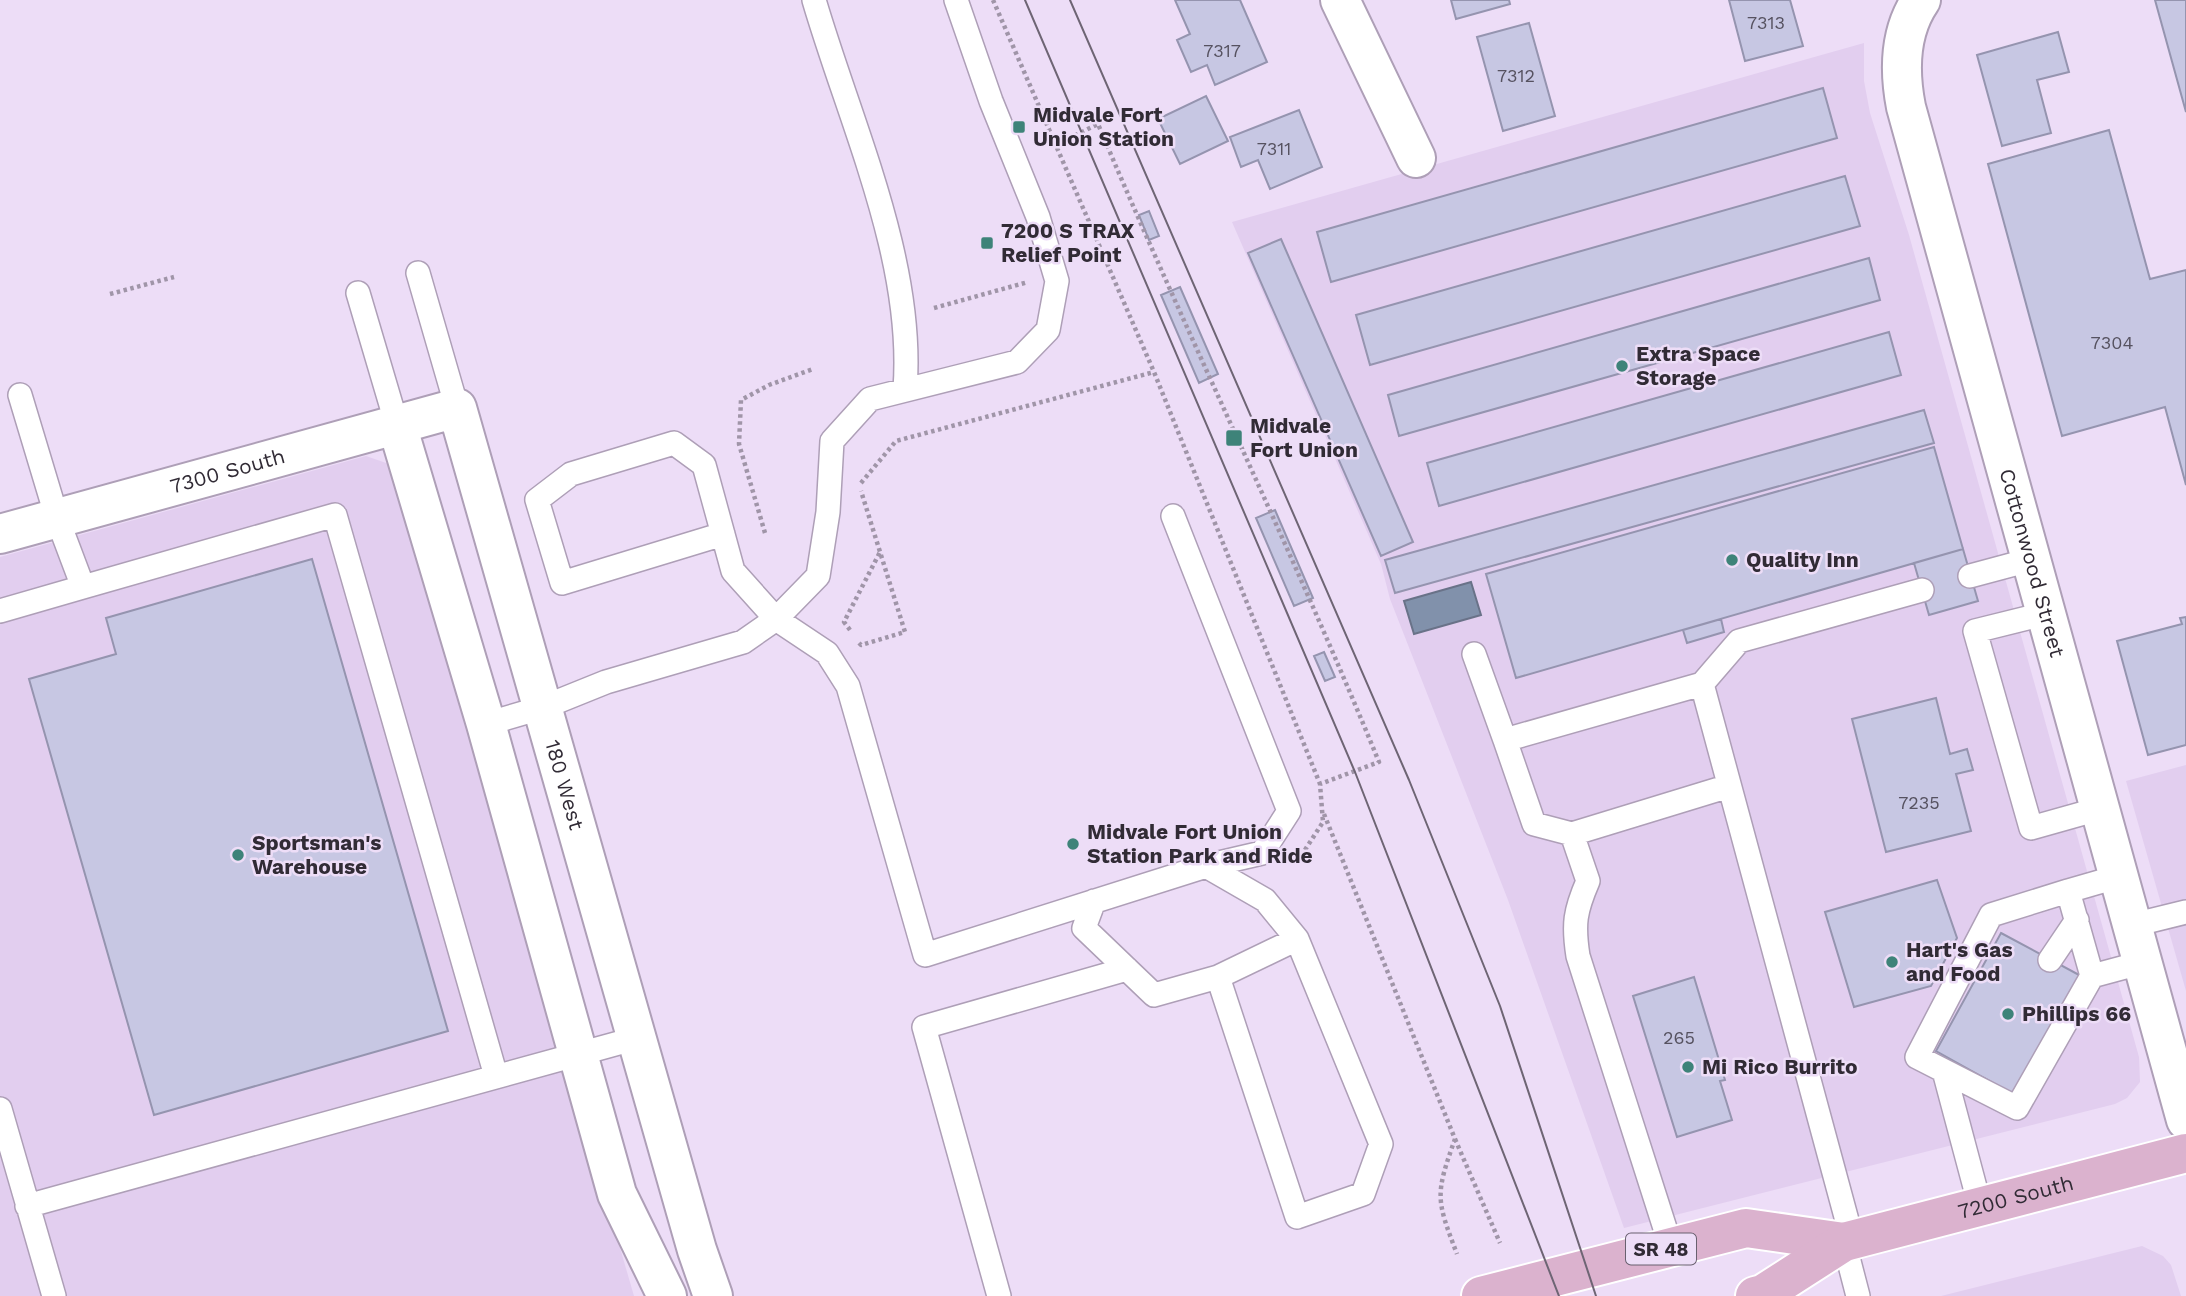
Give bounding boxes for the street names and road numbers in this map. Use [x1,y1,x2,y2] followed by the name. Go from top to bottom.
[167,443,288,499] street label: 7300 South
[1995,466,2071,660] street label: Cottonwood Street
[540,737,590,833] street label: 180 West
[1955,1170,2076,1224] street label: 7200 South
[1626,1233,1696,1264] road number: SR 48

